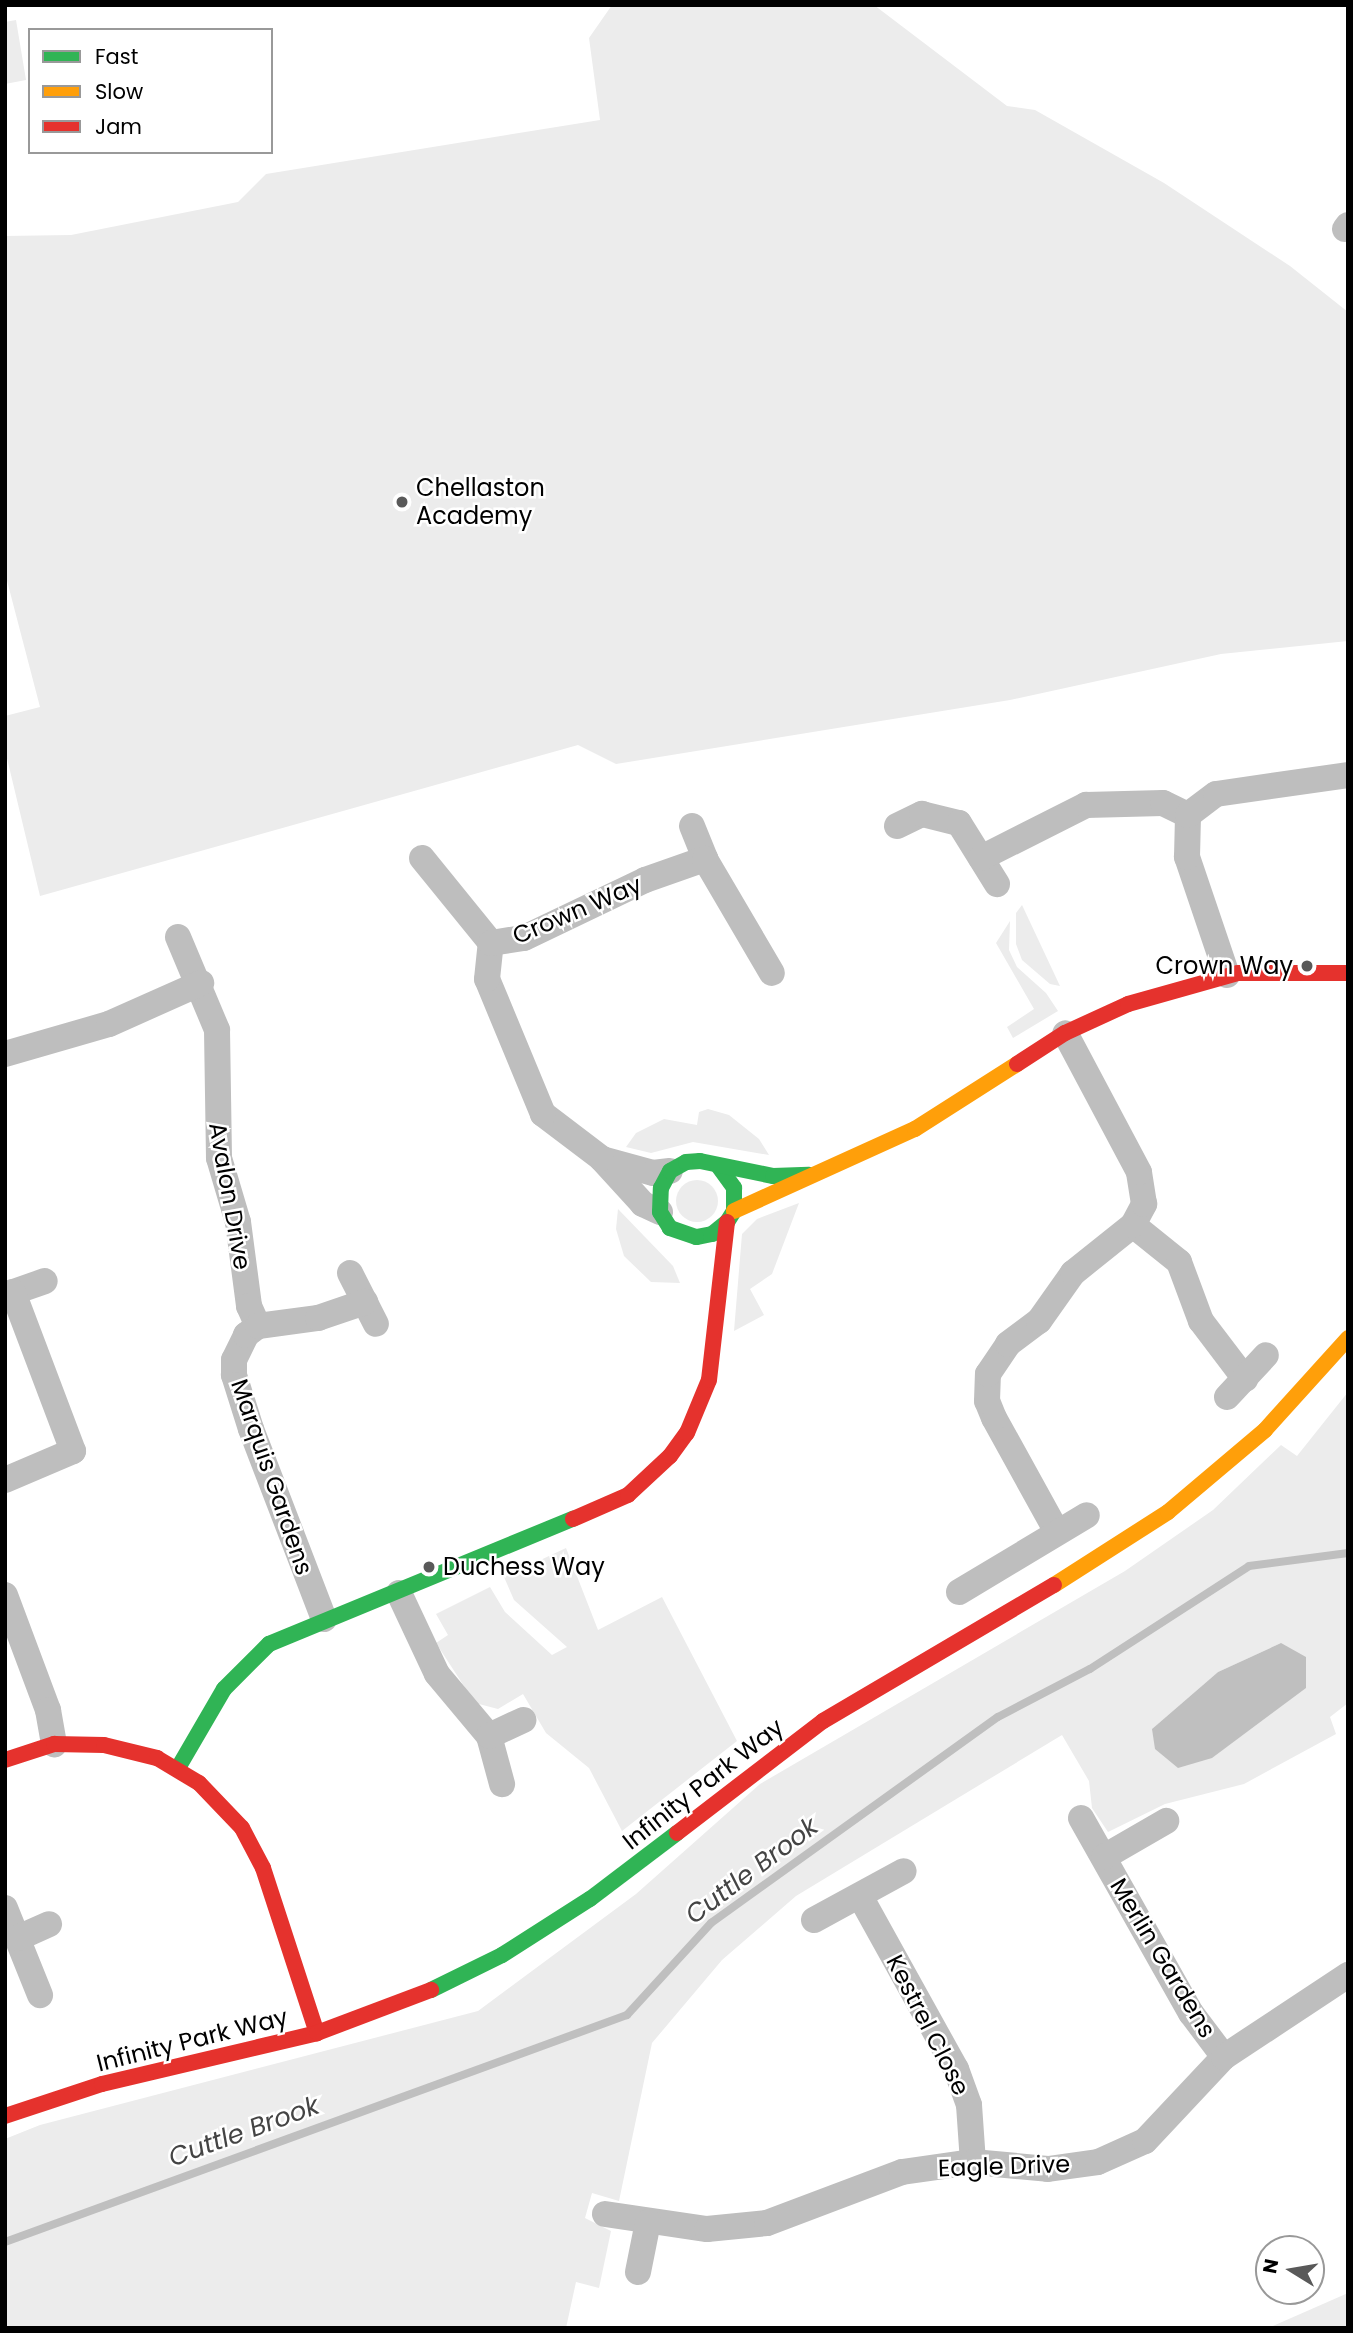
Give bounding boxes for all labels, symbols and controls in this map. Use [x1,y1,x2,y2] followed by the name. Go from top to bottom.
[28,28,273,154] legend
[95,42,138,71] text: Fast
[95,77,143,106] text: Slow
[95,112,142,141] text: Jam
[416,474,545,530] place label: Chellaston Academy
[394,494,410,510] marker: Chellaston Academy
[508,870,646,950] street label: Crown Way
[1156,952,1293,980] place label: Crown Way
[1299,958,1315,974] marker: Crown Way
[203,1120,257,1272] street label: Avalon Drive
[225,1375,319,1579] street label: Marquis Gardens
[443,1553,605,1581] place label: Duchess Way
[421,1559,437,1575] marker: Duchess Way
[617,1712,789,1856] street label: Infinity Park Way
[679,1811,825,1931] water label: Cuttle Brook
[1104,1873,1222,2043] street label: Merlin Gardens
[880,1950,976,2100] street label: Kestrel Close
[93,2002,291,2078] street label: Infinity Park Way
[164,2090,324,2174] water label: Cuttle Brook
[937,2149,1071,2183] street label: Eagle Drive
[1255,2235,1325,2305] north arrow
[1256,2257,1285,2276] text: N

